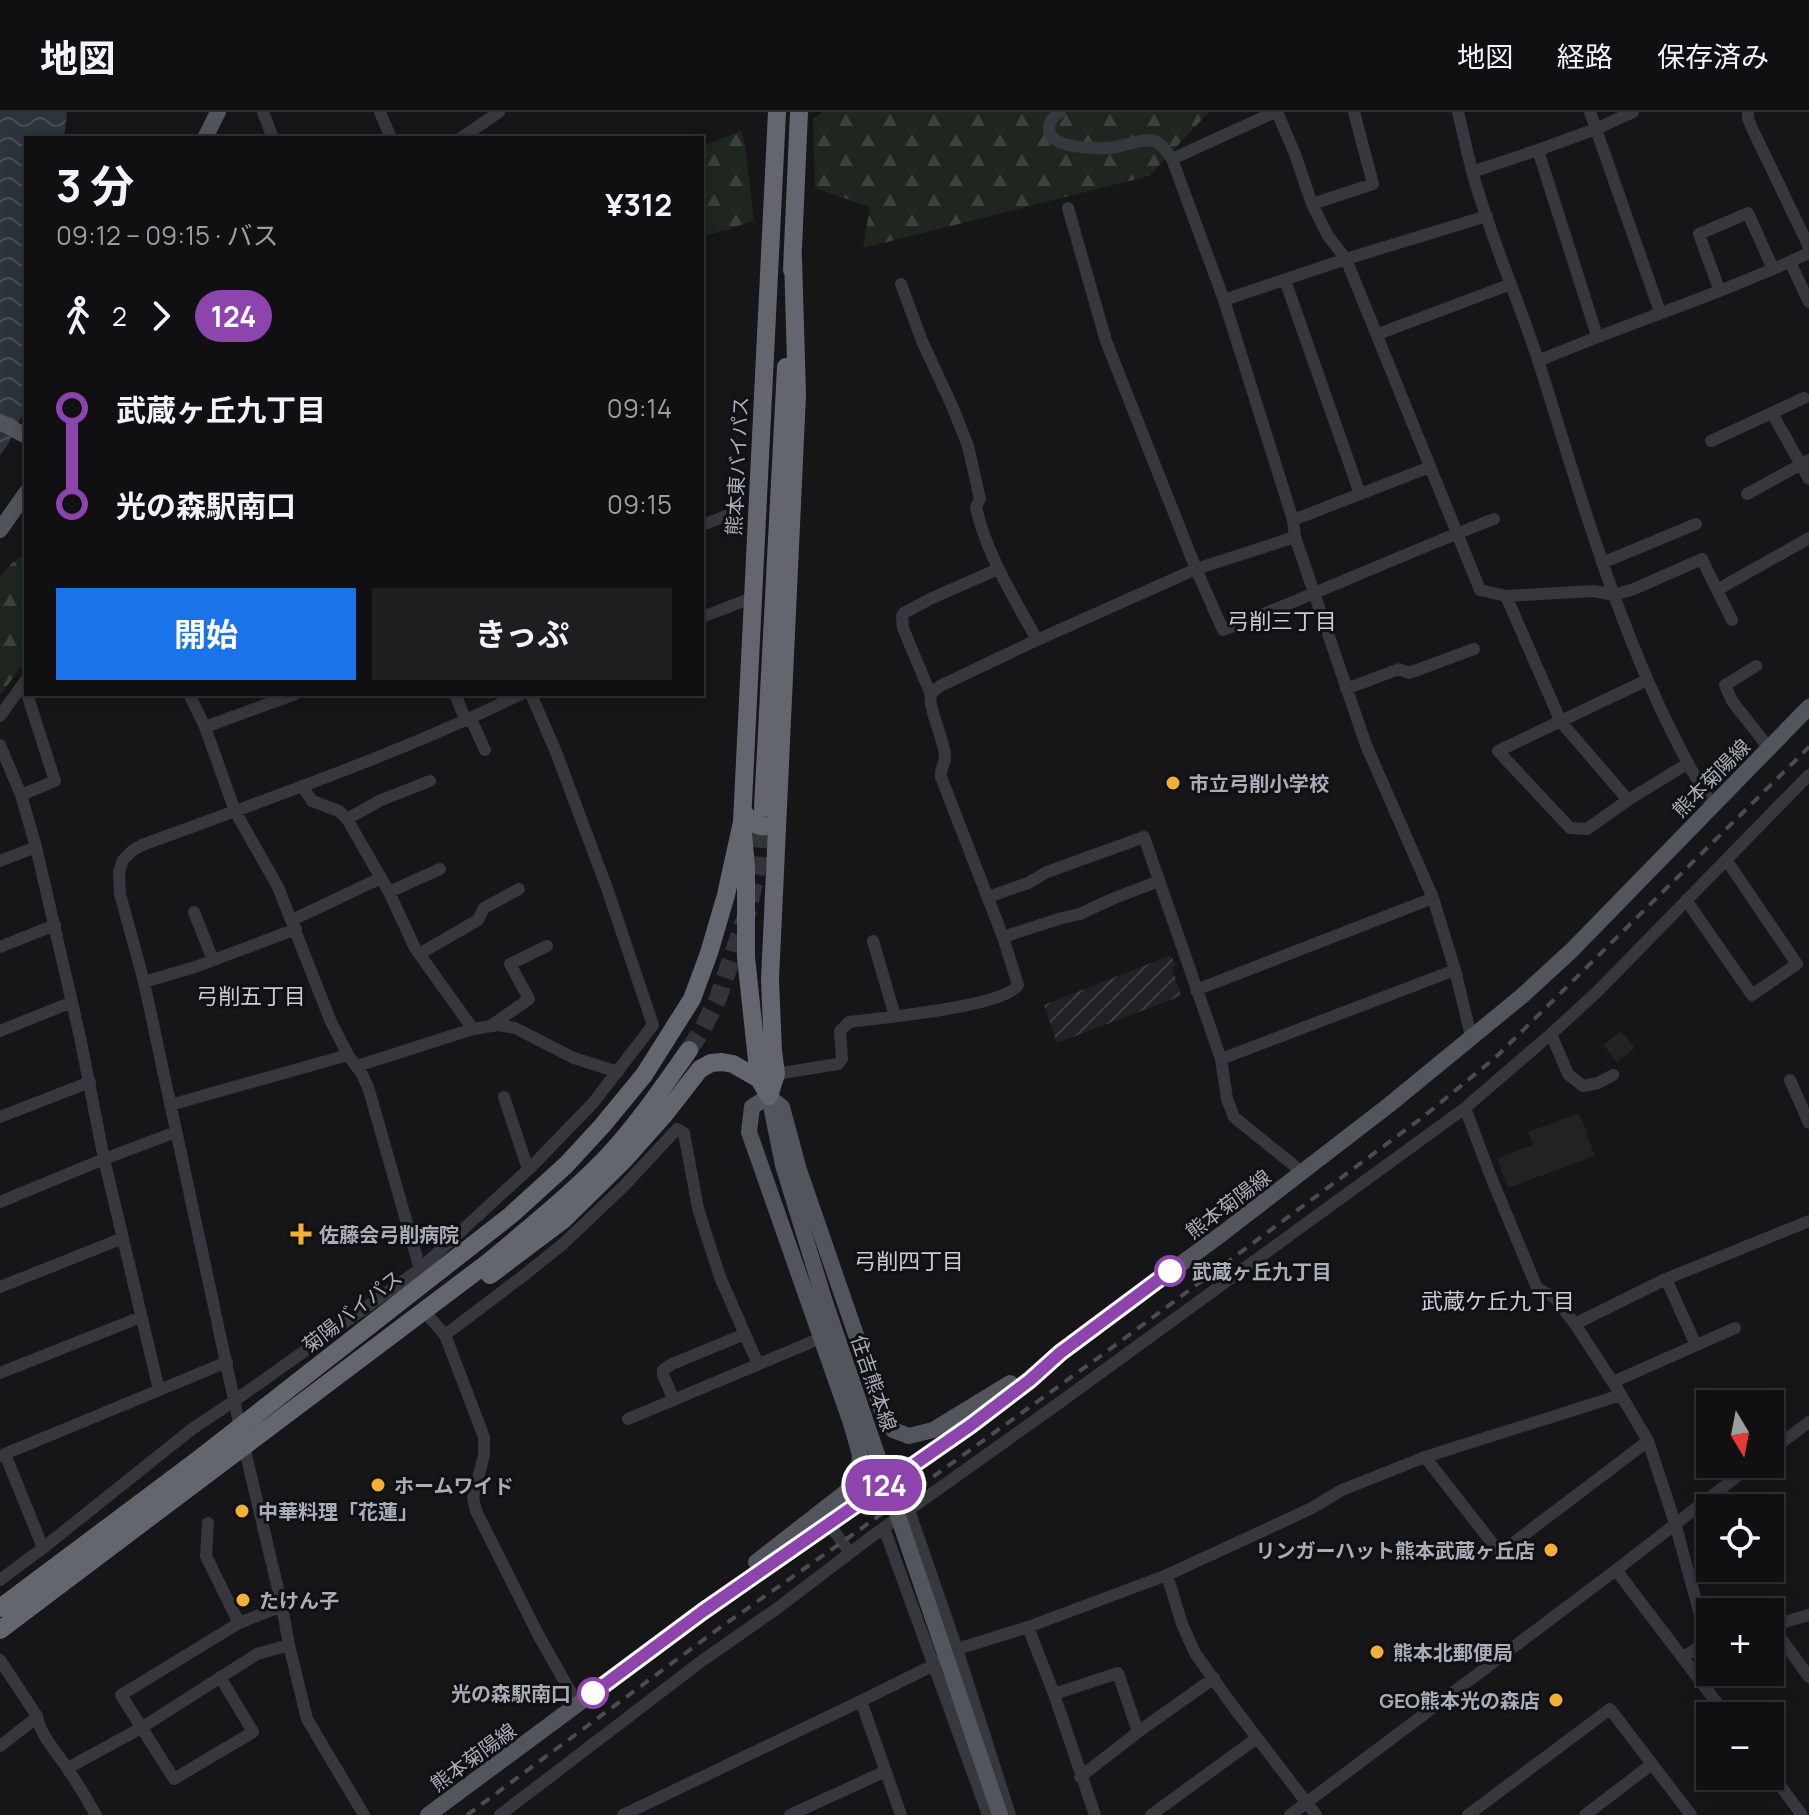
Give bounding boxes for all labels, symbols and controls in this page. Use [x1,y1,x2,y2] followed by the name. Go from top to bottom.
[40,31,116,83] text: 地図
[1457,37,1513,75] text: 地図
[1557,37,1613,75] text: 経路
[1657,37,1769,75] text: 保存済み
[56,155,134,215] text: 3 分
[605,184,672,225] text: ¥312
[56,217,278,253] text: 09:12 – 09:15 · バス
[56,294,100,338] icon: walk
[139,294,183,338] icon: forward
[211,297,256,335] text: 124
[112,298,127,334] text: 2
[116,389,326,430] text: 武蔵ヶ丘九丁目
[607,390,672,426] text: 09:14
[720,396,754,536] street label: 熊本東バイパス
[116,485,296,526] text: 光の森駅南口
[607,486,672,522] text: 09:15
[56,588,356,680] button: 開始
[372,588,672,680] button: きっぷ
[1227,606,1337,636] district label: 弓削三丁目
[1666,733,1756,823] street label: 熊本菊陽線
[1189,770,1329,797] place label: 市立弓削小学校
[1164,774,1182,792] marker: 市立弓削小学校
[196,981,306,1011] district label: 弓削五丁目
[1180,1163,1276,1245] street label: 熊本菊陽線
[319,1221,459,1248] place label: 佐藤会弓削病院
[290,1223,312,1245] marker: 佐藤会弓削病院
[854,1246,964,1276] district label: 弓削四丁目
[1155,1256,1185,1286] marker: 武蔵ヶ丘九丁目
[1192,1258,1332,1285] place label: 武蔵ヶ丘九丁目
[297,1264,407,1358] street label: 菊陽バイパス
[1421,1286,1575,1316] district label: 武蔵ケ丘九丁目
[845,1331,903,1435] street label: 住吉熊本線
[1696,1390,1784,1478] north arrow
[1696,1390,1784,1790] map controls
[838,1459,930,1511] line badge: 124
[861,1466,907,1504] text: 124
[394,1472,513,1499] place label: ホームワイド
[369,1476,387,1494] marker: ホームワイド
[1696,1494,1784,1582] button: locate
[258,1498,418,1525] place label: 中華料理「花蓮」
[233,1502,251,1520] marker: 中華料理「花蓮」
[1255,1537,1535,1564] place label: リンガーハット熊本武蔵ヶ丘店
[1542,1541,1560,1559] marker: リンガーハット熊本武蔵ヶ丘店
[259,1587,339,1614] place label: たけん子
[234,1591,252,1609] marker: たけん子
[1696,1598,1784,1686] button: +
[1393,1639,1513,1666] place label: 熊本北郵便局
[1368,1643,1386,1661] marker: 熊本北郵便局
[578,1678,608,1708] marker: 光の森駅南口
[451,1680,571,1707] place label: 光の森駅南口
[1379,1687,1540,1714] place label: GEO熊本光の森店
[1547,1691,1565,1709] marker: GEO熊本光の森店
[1696,1702,1784,1790] button: −
[425,1717,521,1797] street label: 熊本菊陽線

